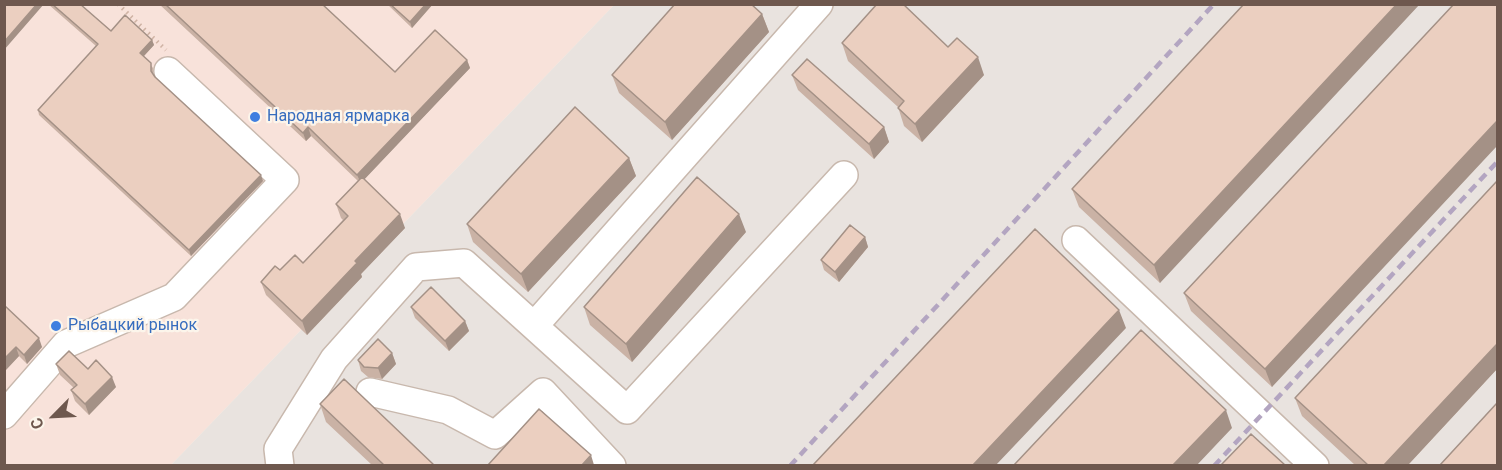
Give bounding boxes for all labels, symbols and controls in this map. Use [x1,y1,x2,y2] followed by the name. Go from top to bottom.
[267,107,410,127] place label: Народная ярмарка
[248,110,262,124] marker: Народная ярмарка
[68,316,197,336] place label: Рыбацкий рынок
[49,319,63,333] marker: Рыбацкий рынок
[24,386,84,446] north arrow
[26,415,48,432] text: С

